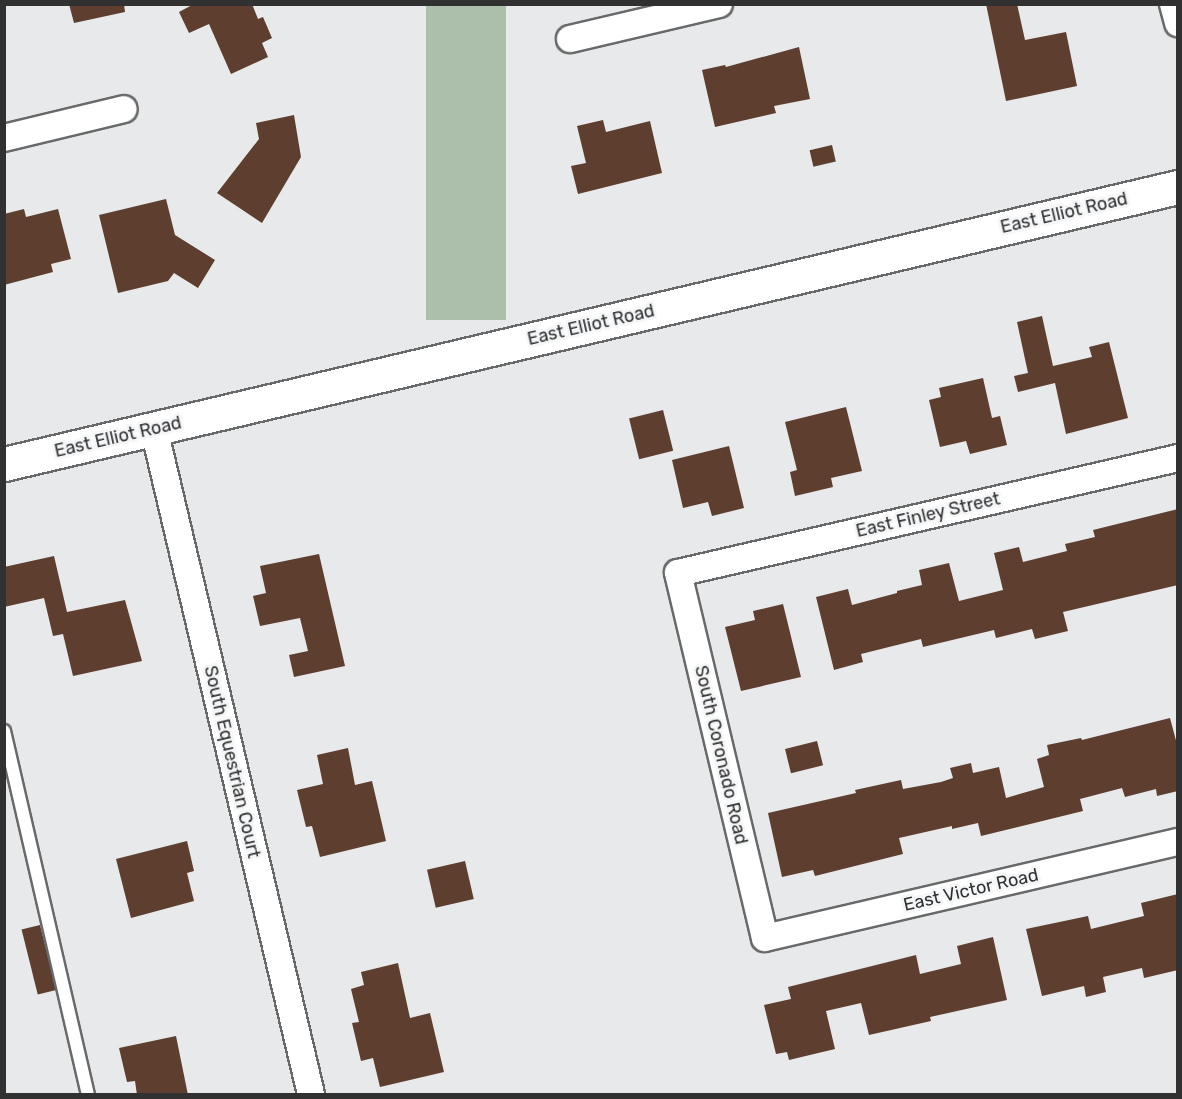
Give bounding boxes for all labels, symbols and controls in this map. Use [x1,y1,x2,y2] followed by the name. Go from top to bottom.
[998,188,1130,238] street label: East Elliot Road
[525,300,657,350] street label: East Elliot Road
[52,412,184,462] street label: East Elliot Road
[854,488,1002,542] street label: East Finley Street
[690,663,752,847] street label: South Coronado Road
[199,664,265,860] street label: South Equestrian Court
[901,864,1041,916] street label: East Victor Road

